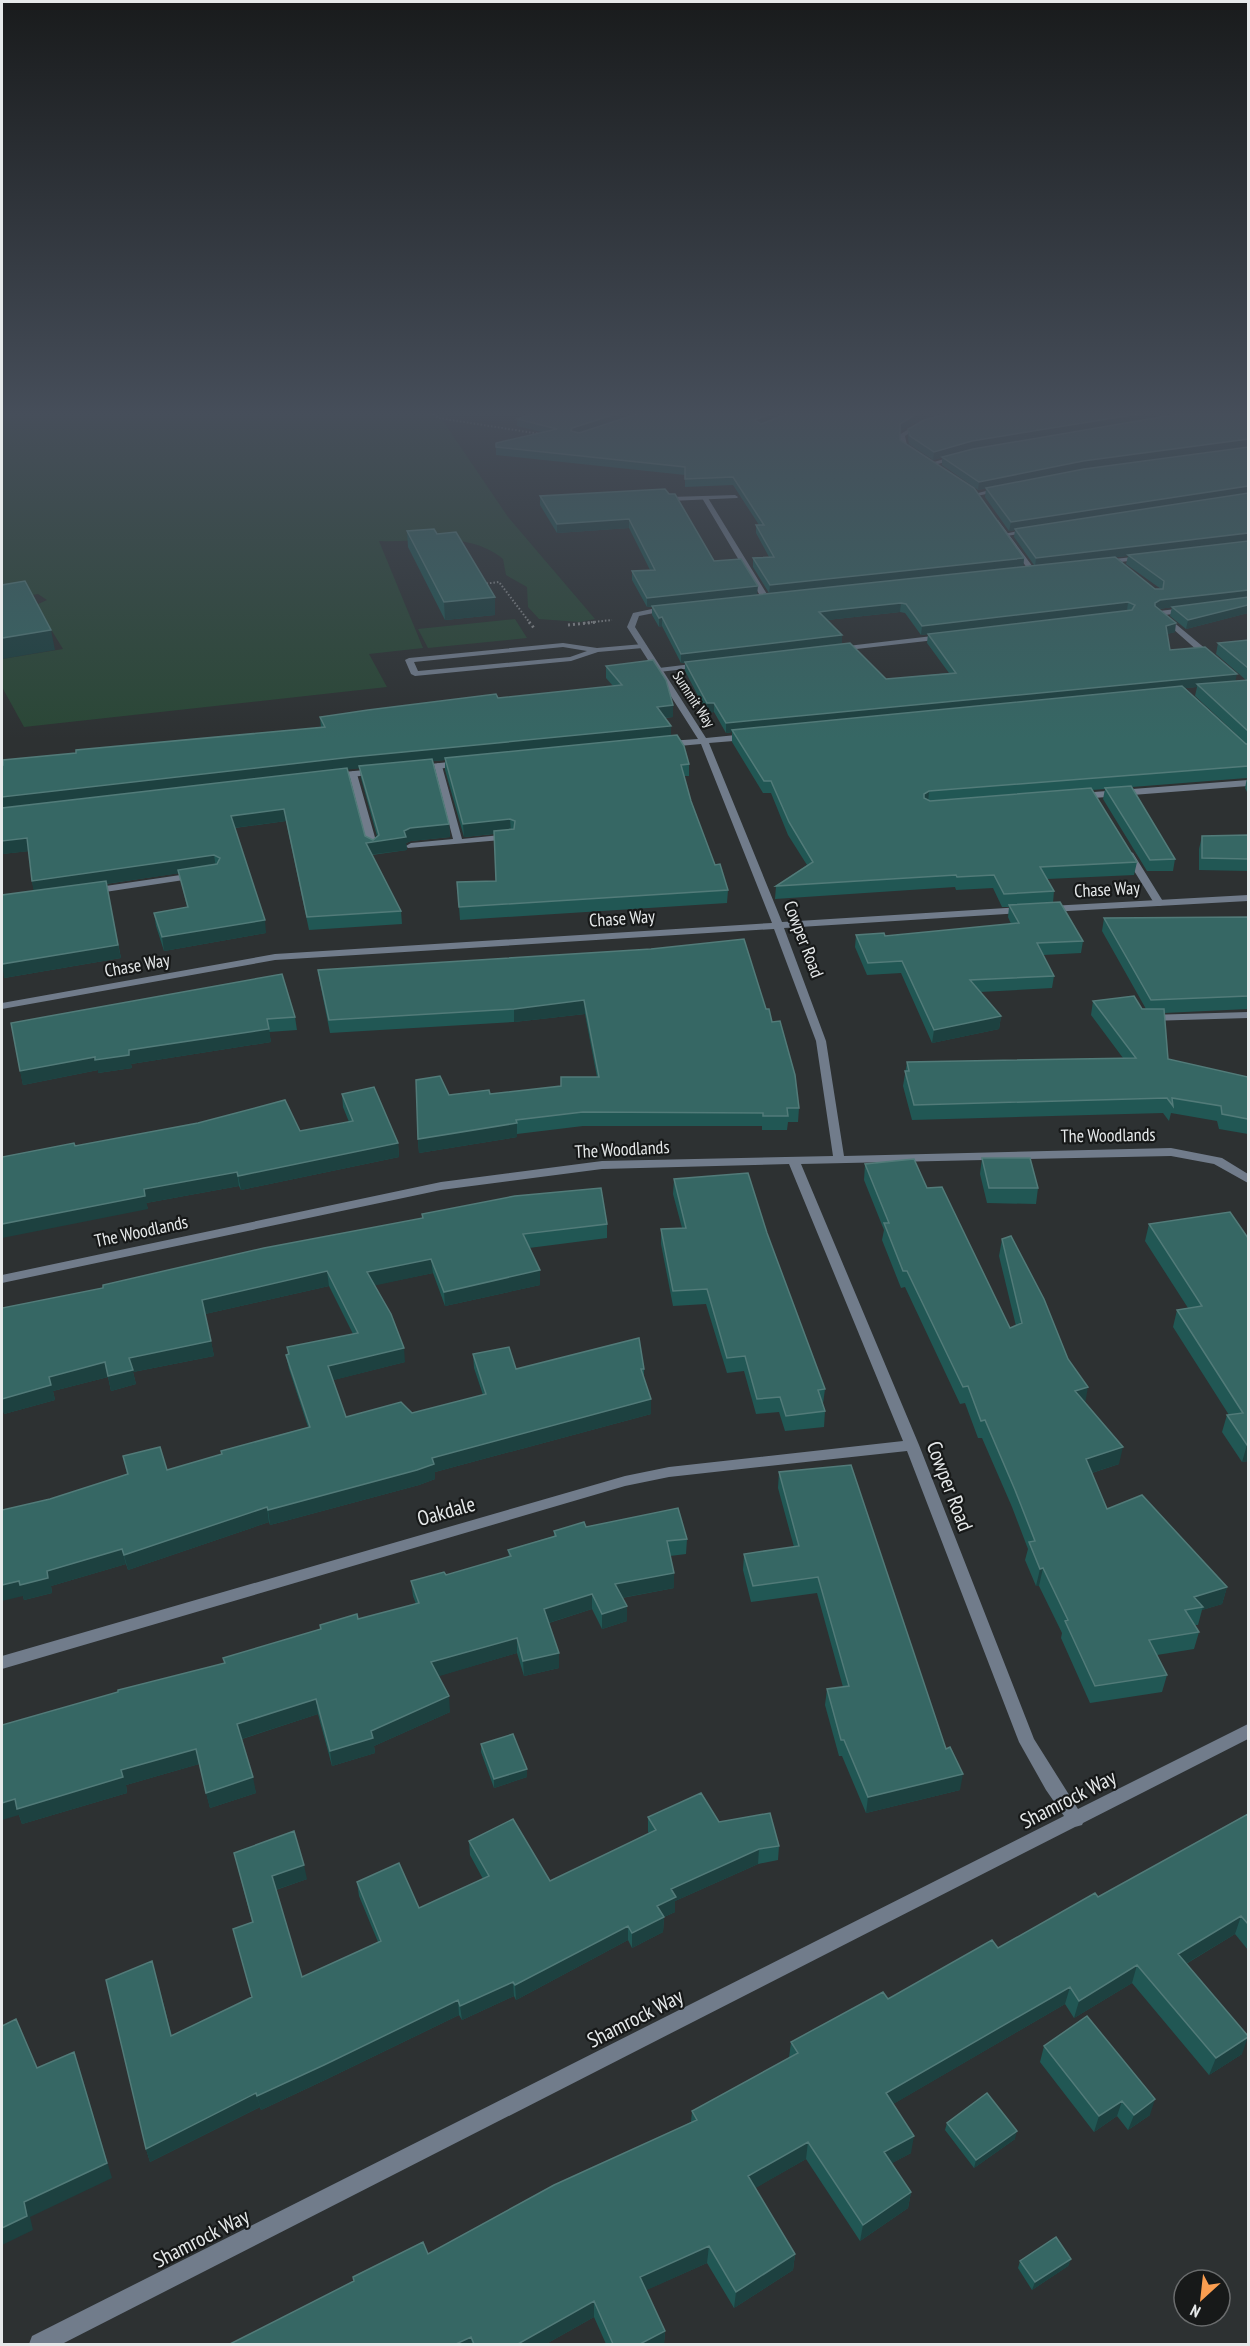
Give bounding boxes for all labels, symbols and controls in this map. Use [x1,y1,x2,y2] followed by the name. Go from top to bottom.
[669,667,720,731] street label: Summit Way
[1074,876,1141,902] street label: Chase Way
[779,897,829,981] street label: Cowper Road
[588,904,656,932] street label: Chase Way
[103,948,172,982] street label: Chase Way
[1060,1123,1156,1147] street label: The Woodlands
[574,1135,670,1163] street label: The Woodlands
[92,1210,190,1252] street label: The Woodlands
[921,1437,979,1535] street label: Cowper Road
[414,1490,478,1532] street label: Oakdale
[1016,1763,1121,1835] street label: Shamrock Way
[583,1982,688,2054] street label: Shamrock Way
[149,2202,254,2274] street label: Shamrock Way
[1172,2268,1232,2328] north arrow
[1187,2300,1204,2322] text: N

